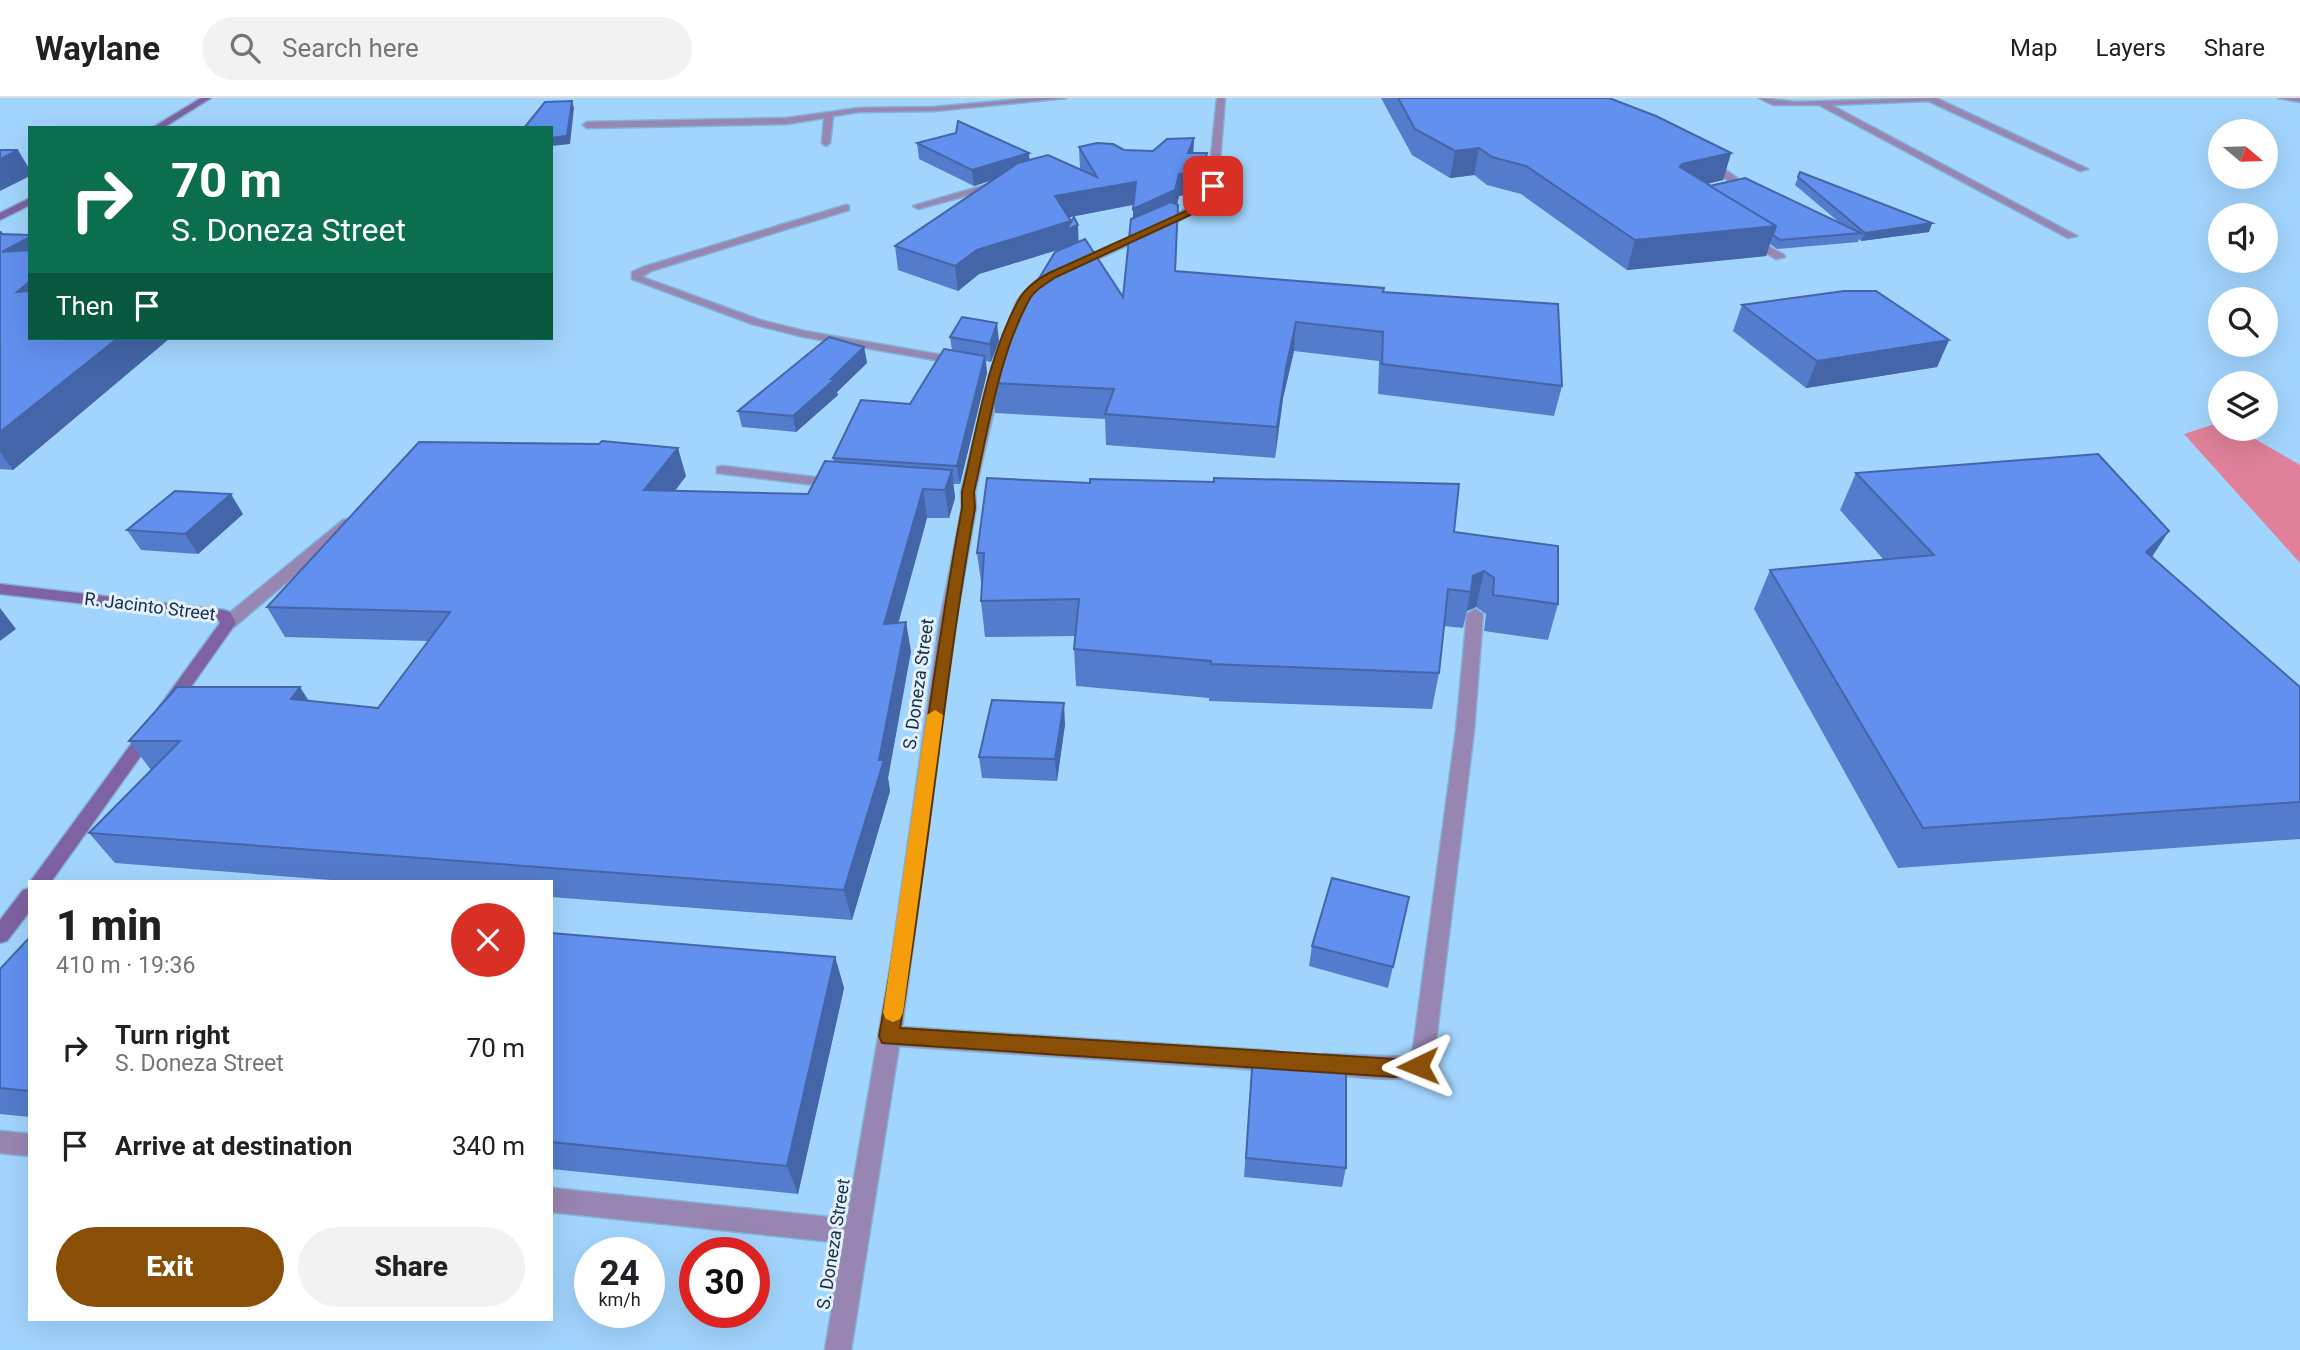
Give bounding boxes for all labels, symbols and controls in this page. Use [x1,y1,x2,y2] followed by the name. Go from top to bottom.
[202,17,692,80] search box
[35,29,160,68] text: Waylane
[226,29,264,67] icon: search
[282,33,419,63] text: Search here
[2010,34,2058,62] text: Map
[2096,34,2166,62] text: Layers
[2204,34,2265,62] text: Share
[2208,119,2278,189] north arrow
[2208,119,2278,441] map controls
[171,152,282,209] text: 70 m
[56,154,147,245] icon: right
[1183,156,1243,216] pin
[1194,167,1232,205] icon: arrive
[2208,203,2278,273] button: sound
[171,211,406,249] text: S. Doneza Street
[128,287,166,325] icon: arrive
[2208,287,2278,357] button: search
[56,291,114,321] text: Then
[2208,371,2278,441] button: layers
[83,588,217,624] street label: R. Jacinto Street
[898,617,938,751] street label: S. Doneza Street
[56,901,162,950] text: 1 min
[451,903,525,977] button: close
[56,952,195,979] text: 410 m · 19:36
[115,1020,230,1050] text: Turn right
[56,1029,94,1067] icon: right
[1381,1029,1455,1103] position arrow
[467,1033,525,1063] text: 70 m
[115,1050,284,1077] text: S. Doneza Street
[56,1127,94,1165] icon: arrive
[115,1131,352,1161] text: Arrive at destination
[452,1131,525,1161] text: 340 m
[812,1177,854,1311] street label: S. Doneza Street
[56,1227,284,1307] button: Exit
[298,1227,525,1307] button: Share
[679,1237,770,1328] speed limit sign: 30
[599,1253,640,1294] text: 24
[598,1289,641,1310] text: km/h

